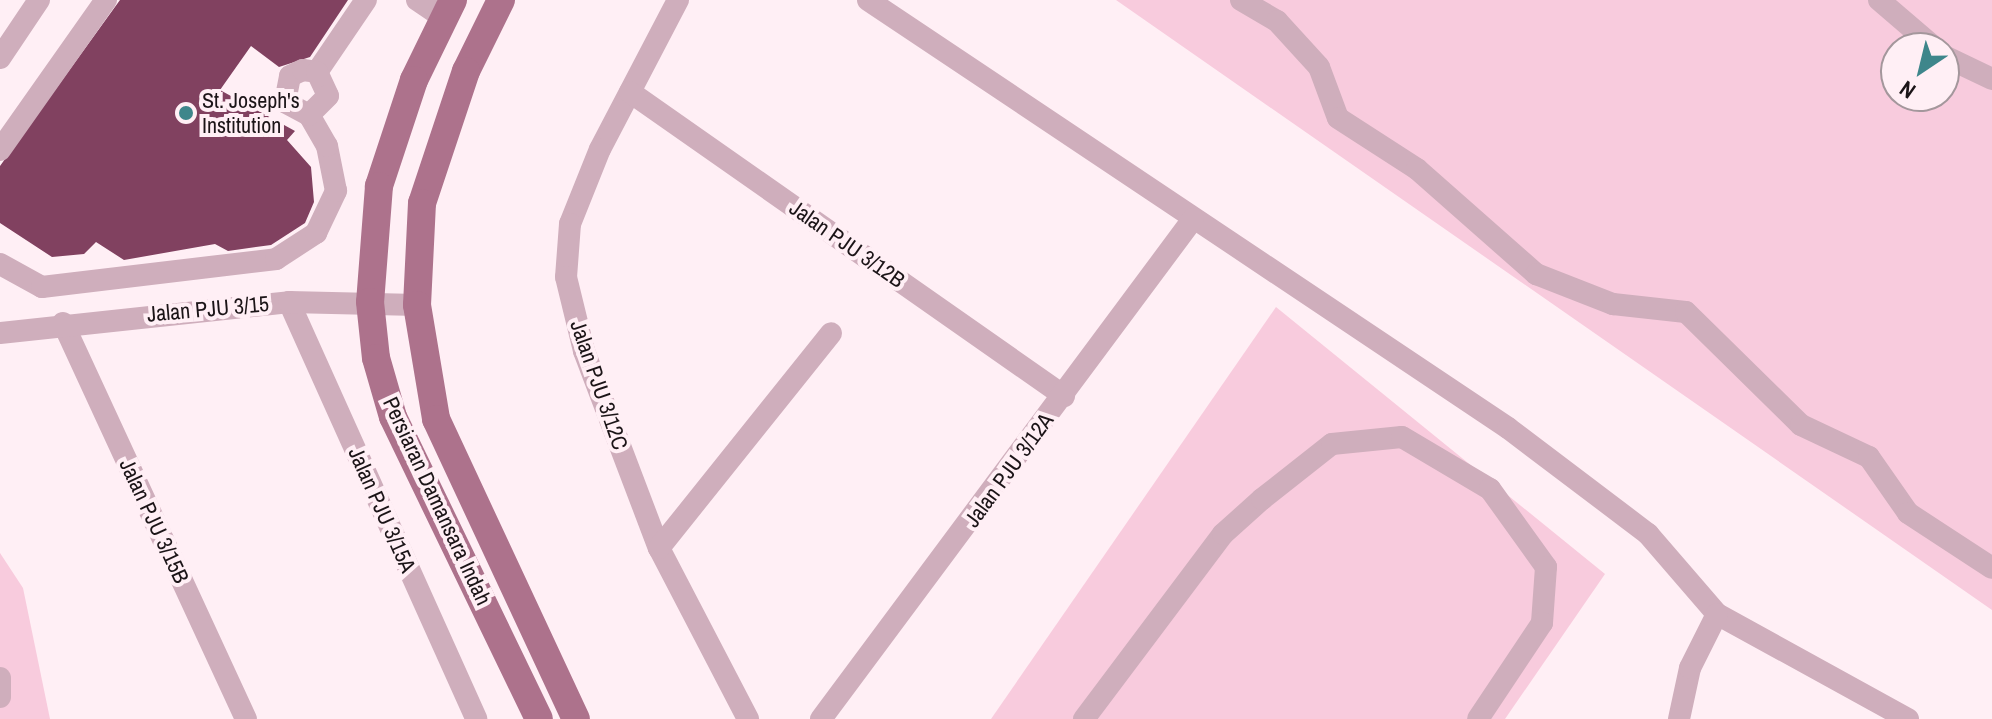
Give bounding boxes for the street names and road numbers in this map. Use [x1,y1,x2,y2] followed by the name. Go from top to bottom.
[784,195,910,293] street label: Jalan PJU 3/12B
[146,291,270,327] street label: Jalan PJU 3/15
[564,317,634,453] street label: Jalan PJU 3/12C
[377,393,497,609] street label: Persiaran Damansara Indah
[959,408,1059,532] street label: Jalan PJU 3/12A
[343,443,421,577] street label: Jalan PJU 3/15A
[114,455,194,587] street label: Jalan PJU 3/15B

